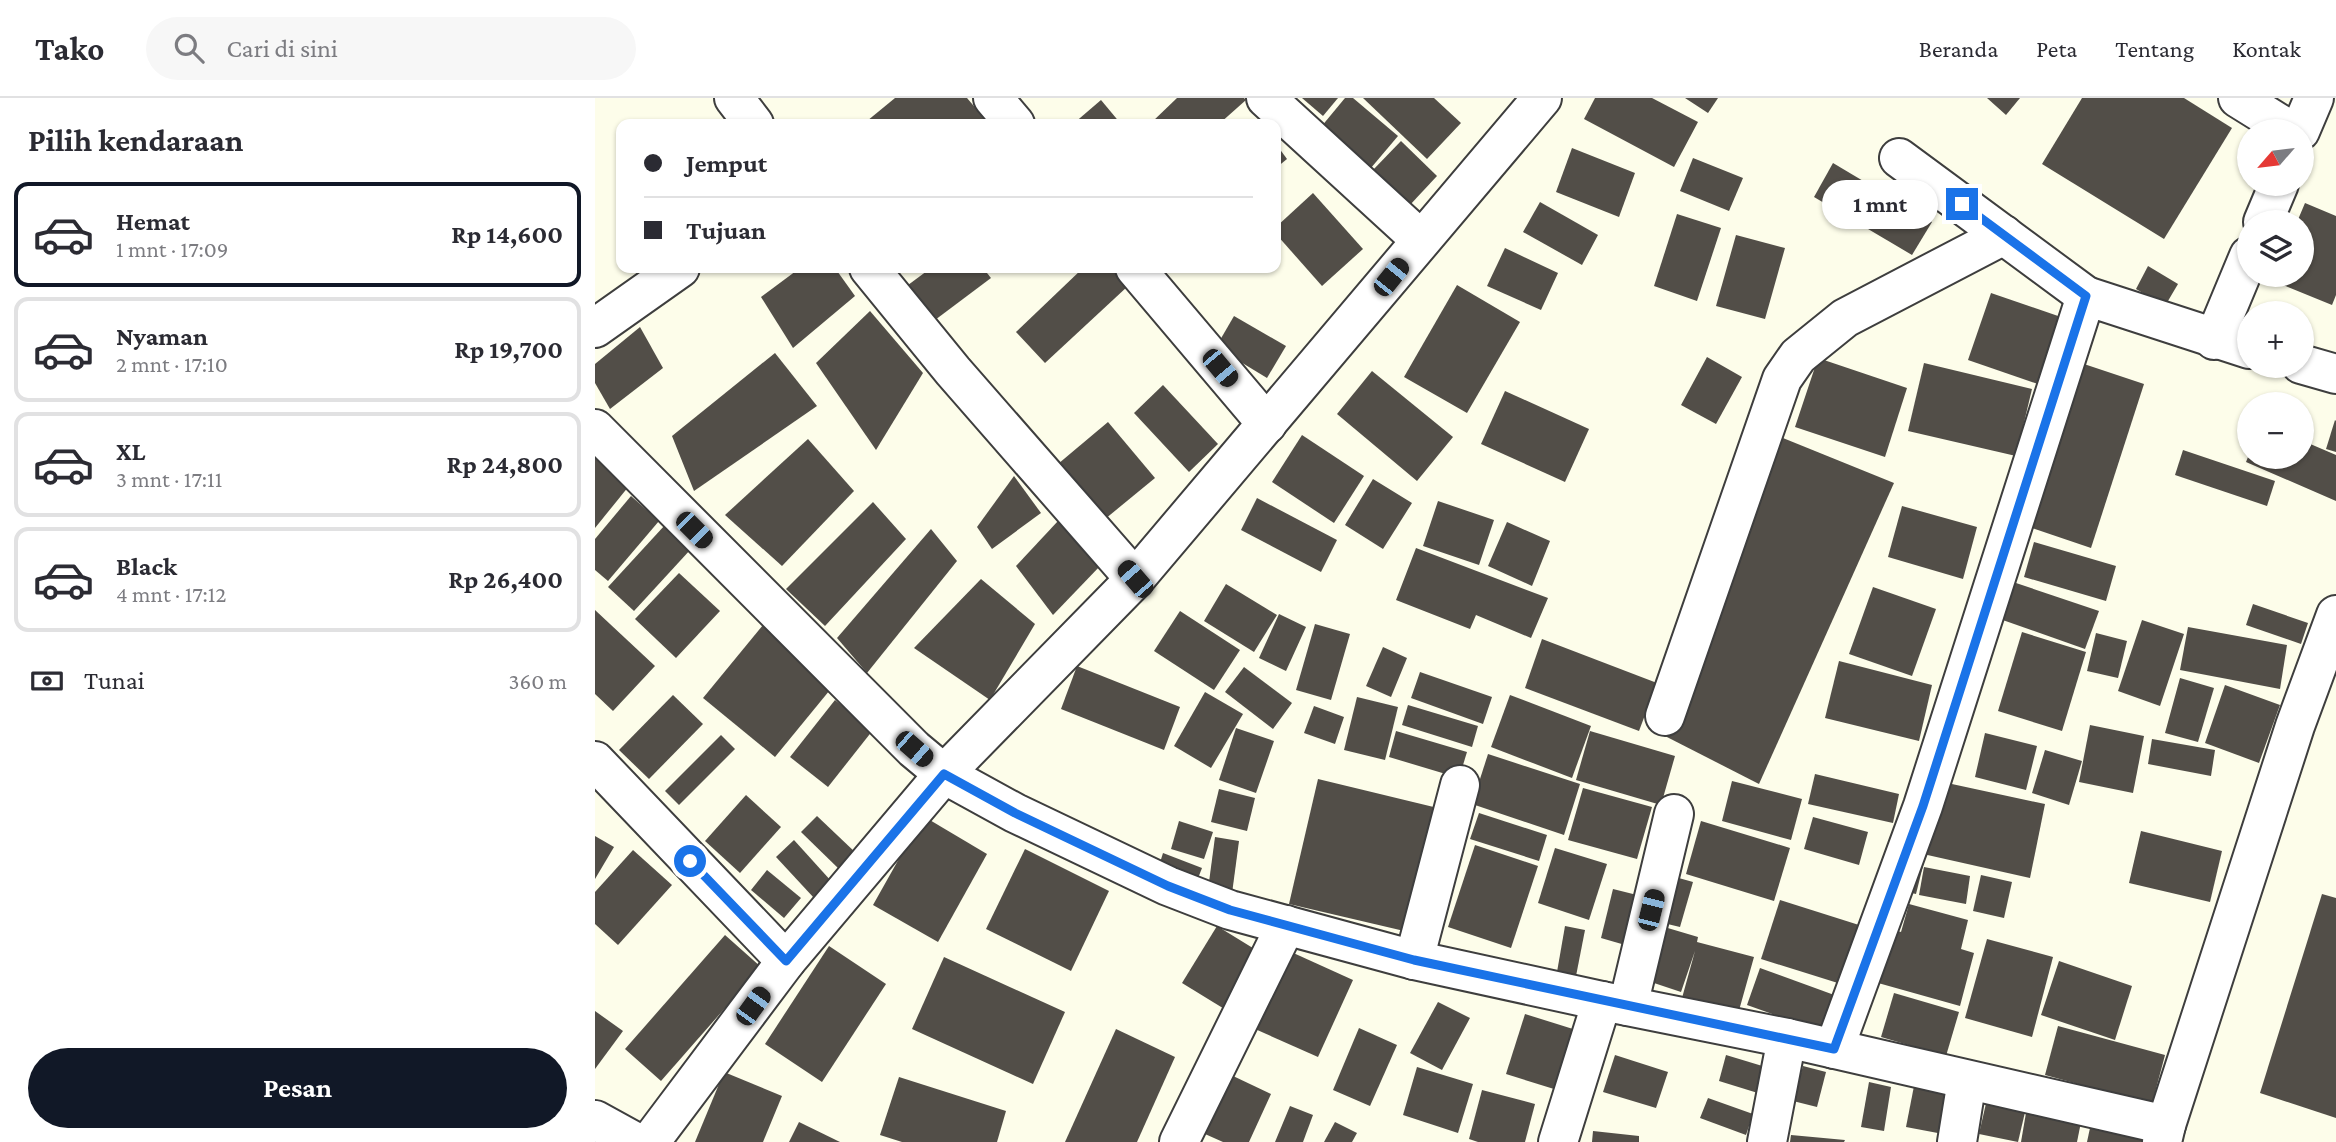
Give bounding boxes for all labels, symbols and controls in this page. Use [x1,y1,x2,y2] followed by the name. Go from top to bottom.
[146,17,636,80] search box
[170,29,208,67] icon: search
[35,30,104,67] text: Tako
[226,34,338,63] text: Cari di sini
[1919,35,1998,62] text: Beranda
[2036,35,2077,62] text: Peta
[2115,35,2194,62] text: Tentang
[2232,35,2301,62] text: Kontak
[2237,119,2313,196] north arrow
[2237,119,2314,469] map controls
[28,122,243,158] text: Pilih kendaraan
[686,149,767,178] text: Jemput
[1822,180,1937,228] callout: 1 mnt
[1946,188,1978,220] route end
[1853,191,1907,217] text: 1 mnt
[32,203,95,266] icon: car
[116,207,190,236] text: Hemat
[2237,210,2314,287] button: layers
[686,216,766,245] text: Tujuan
[451,220,563,249] text: Rp 14,600
[116,236,228,262] text: 1 mnt · 17:09
[1370,254,1413,300] car
[2237,301,2314,378] button: +
[32,318,95,381] icon: car
[116,322,208,351] text: Nyaman
[454,335,563,364] text: Rp 19,700
[1199,345,1242,391] car
[116,351,228,377] text: 2 mnt · 17:10
[2237,392,2314,469] button: −
[32,433,95,496] icon: car
[116,437,145,466] text: XL
[447,450,563,479] text: Rp 24,800
[116,466,222,492] text: 3 mnt · 17:11
[672,508,717,552] car
[32,548,95,611] icon: car
[116,552,177,581] text: Black
[1114,556,1157,602] car
[448,565,563,594] text: Rp 26,400
[116,581,226,607] text: 4 mnt · 17:12
[28,662,66,700] icon: cash
[84,666,145,695] text: Tunai
[509,668,567,694] text: 360 m
[892,727,937,771] car
[674,845,706,877] route start
[1636,887,1667,933] car
[733,983,774,1029] car
[28,1048,567,1128] button: Pesan

